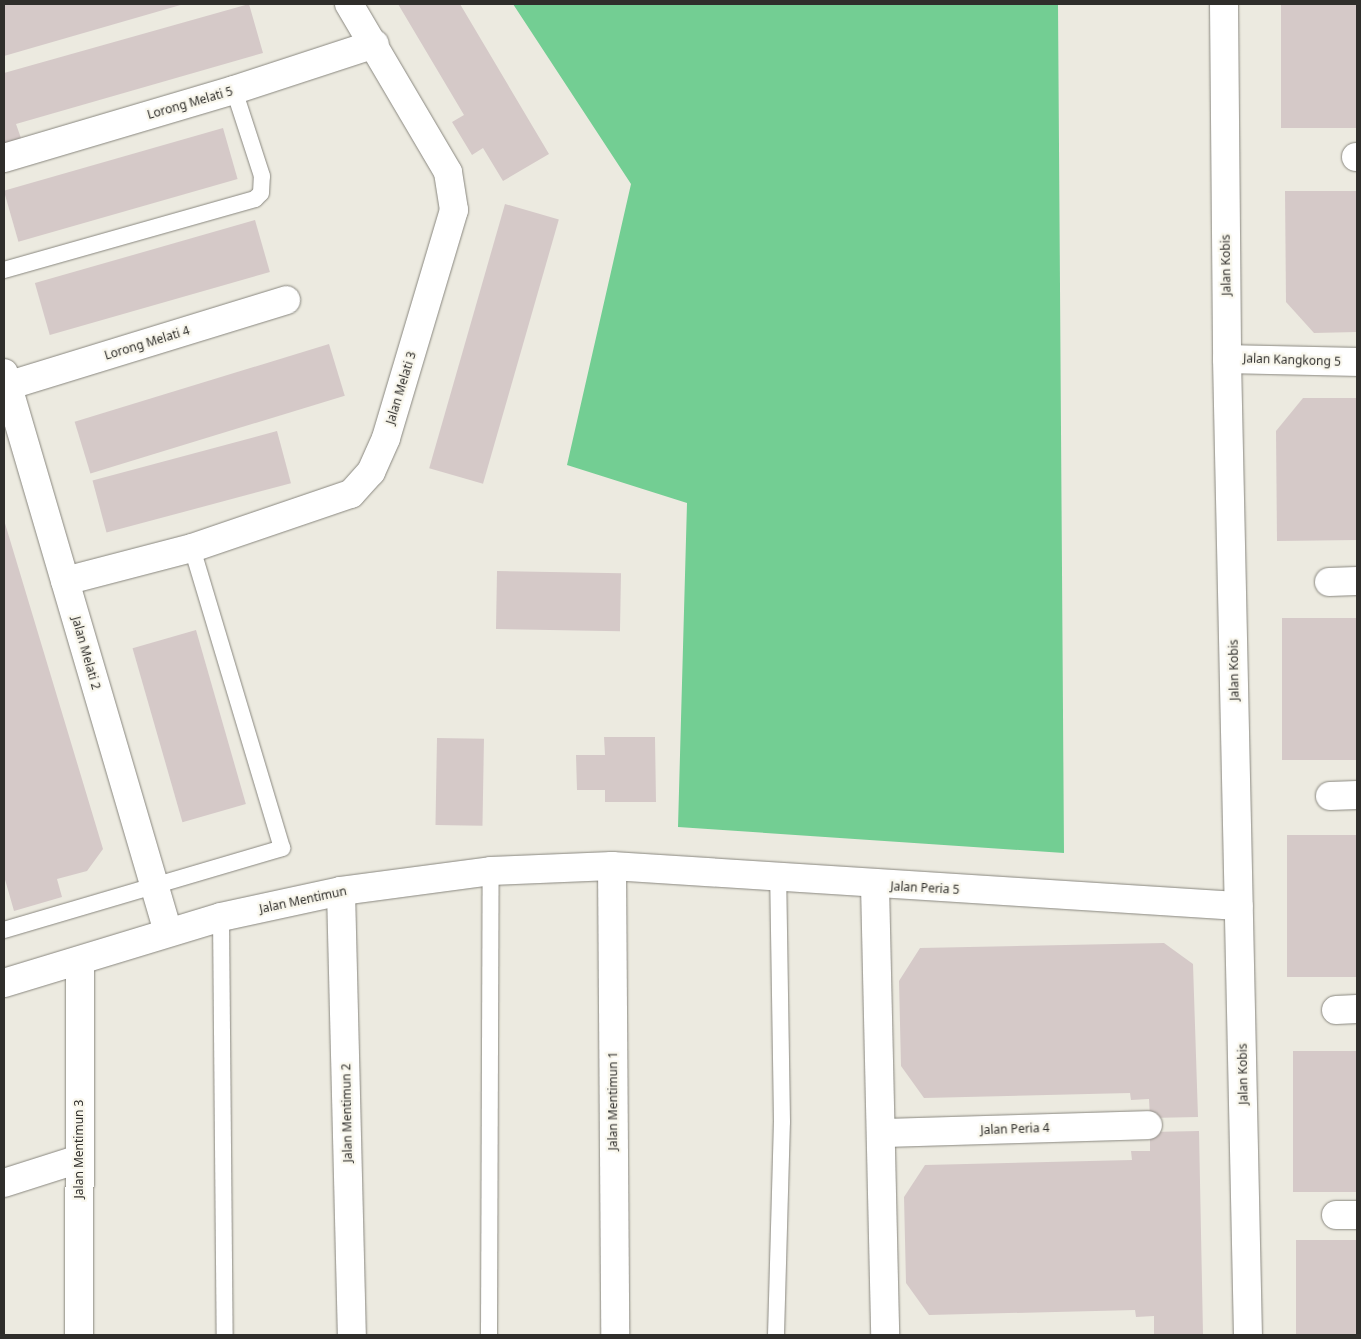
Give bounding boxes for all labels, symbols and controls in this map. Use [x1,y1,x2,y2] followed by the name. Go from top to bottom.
[146,84,234,122] street label: Lorong Melati 5
[1218,234,1234,296] street label: Jalan Kobis
[103,323,191,363] street label: Lorong Melati 4
[383,350,419,426] street label: Jalan Melati 3
[1243,351,1341,369] street label: Jalan Kangkong 5
[69,615,103,691] street label: Jalan Melati 2
[1226,639,1242,701] street label: Jalan Kobis
[890,879,960,897] street label: Jalan Peria 5
[258,884,348,916] street label: Jalan Mentimun
[1235,1043,1251,1105] street label: Jalan Kobis
[606,1052,620,1150] street label: Jalan Mentimun 1
[339,1063,355,1163] street label: Jalan Mentimun 2
[72,1100,86,1198] street label: Jalan Mentimun 3
[980,1121,1050,1137] street label: Jalan Peria 4

